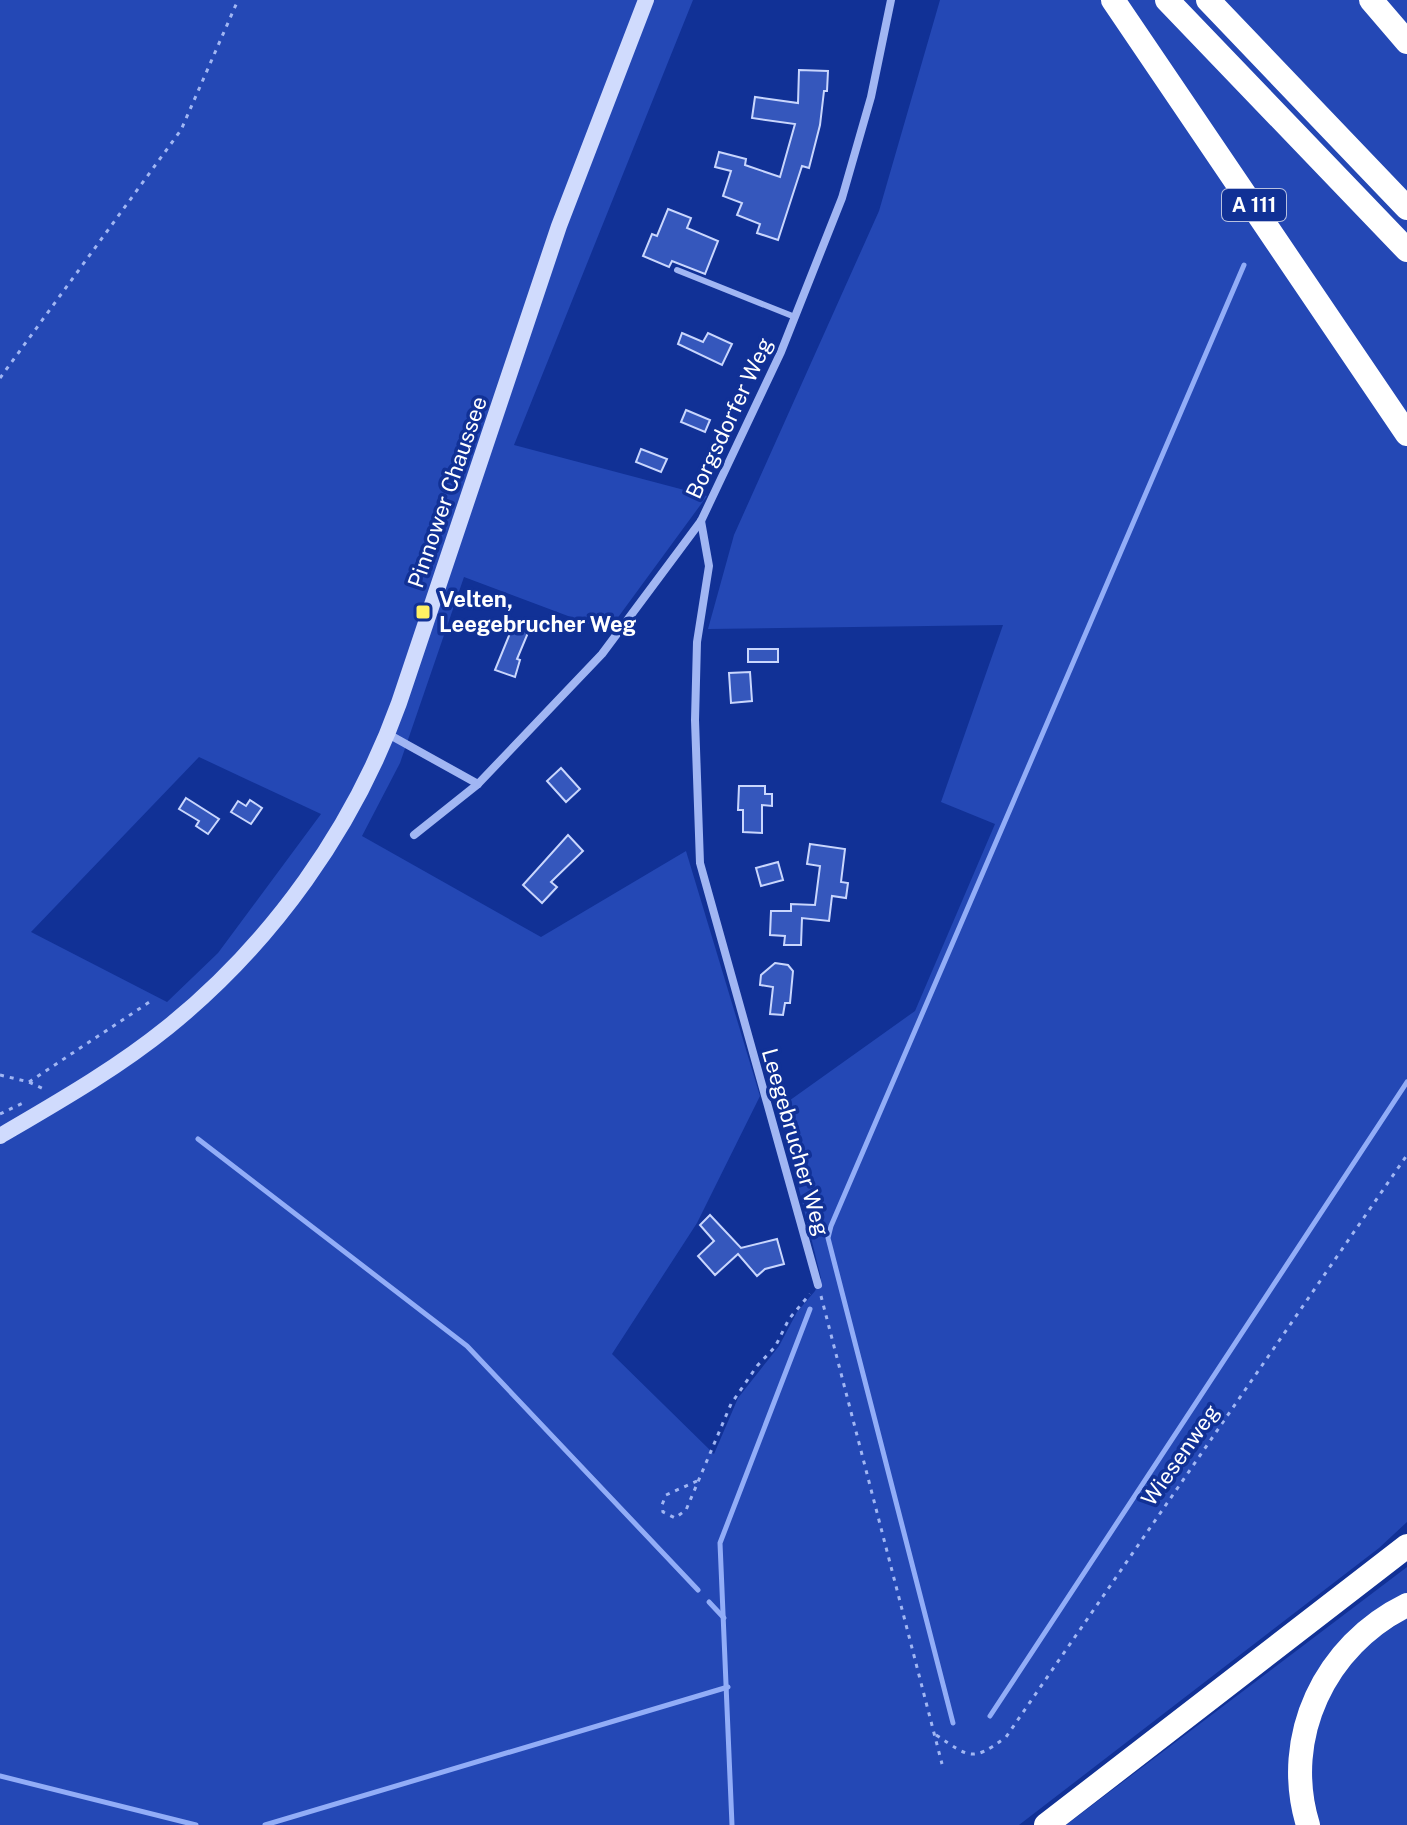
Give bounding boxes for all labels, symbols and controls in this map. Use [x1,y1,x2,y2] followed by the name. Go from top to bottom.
[1222,189,1286,221] road number: A 111
[680,333,778,503] street label: Borgsdorfer Weg
[402,393,492,591] street label: Pinnower Chaussee
[439,586,636,637] place label: Velten, Leegebrucher Weg
[414,603,432,621] marker: Velten, Leegebrucher Weg
[757,1045,835,1239] street label: Leegebrucher Weg
[1136,1399,1224,1511] street label: Wiesenweg

